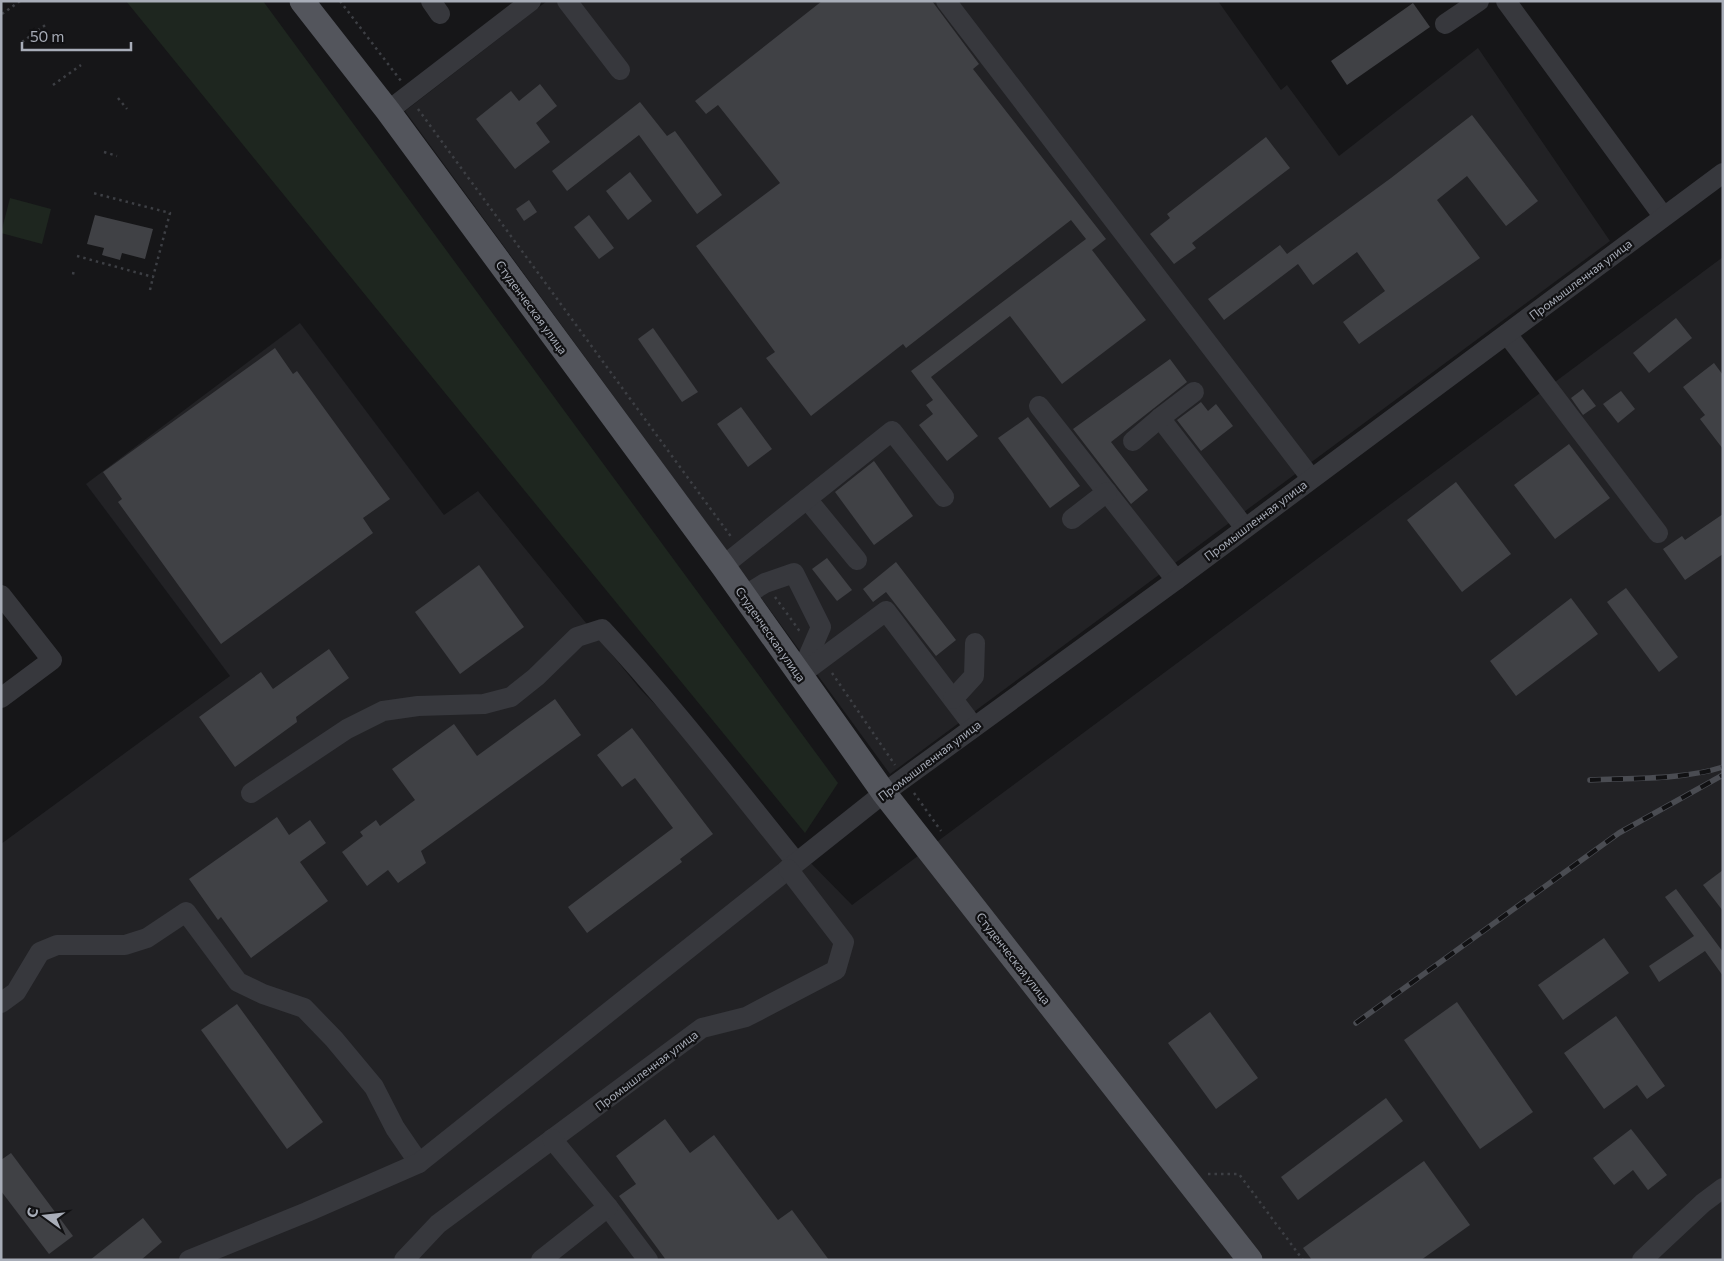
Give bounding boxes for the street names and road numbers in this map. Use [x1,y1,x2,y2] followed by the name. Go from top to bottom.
[1526,236,1634,322] street label: Промышленная улица
[493,257,571,357] street label: Студенческая улица
[1201,477,1309,563] street label: Промышленная улица
[733,584,809,684] street label: Студенческая улица
[875,717,983,803] street label: Промышленная улица
[974,909,1054,1007] street label: Студенческая улица
[592,1027,700,1113] street label: Промышленная улица

